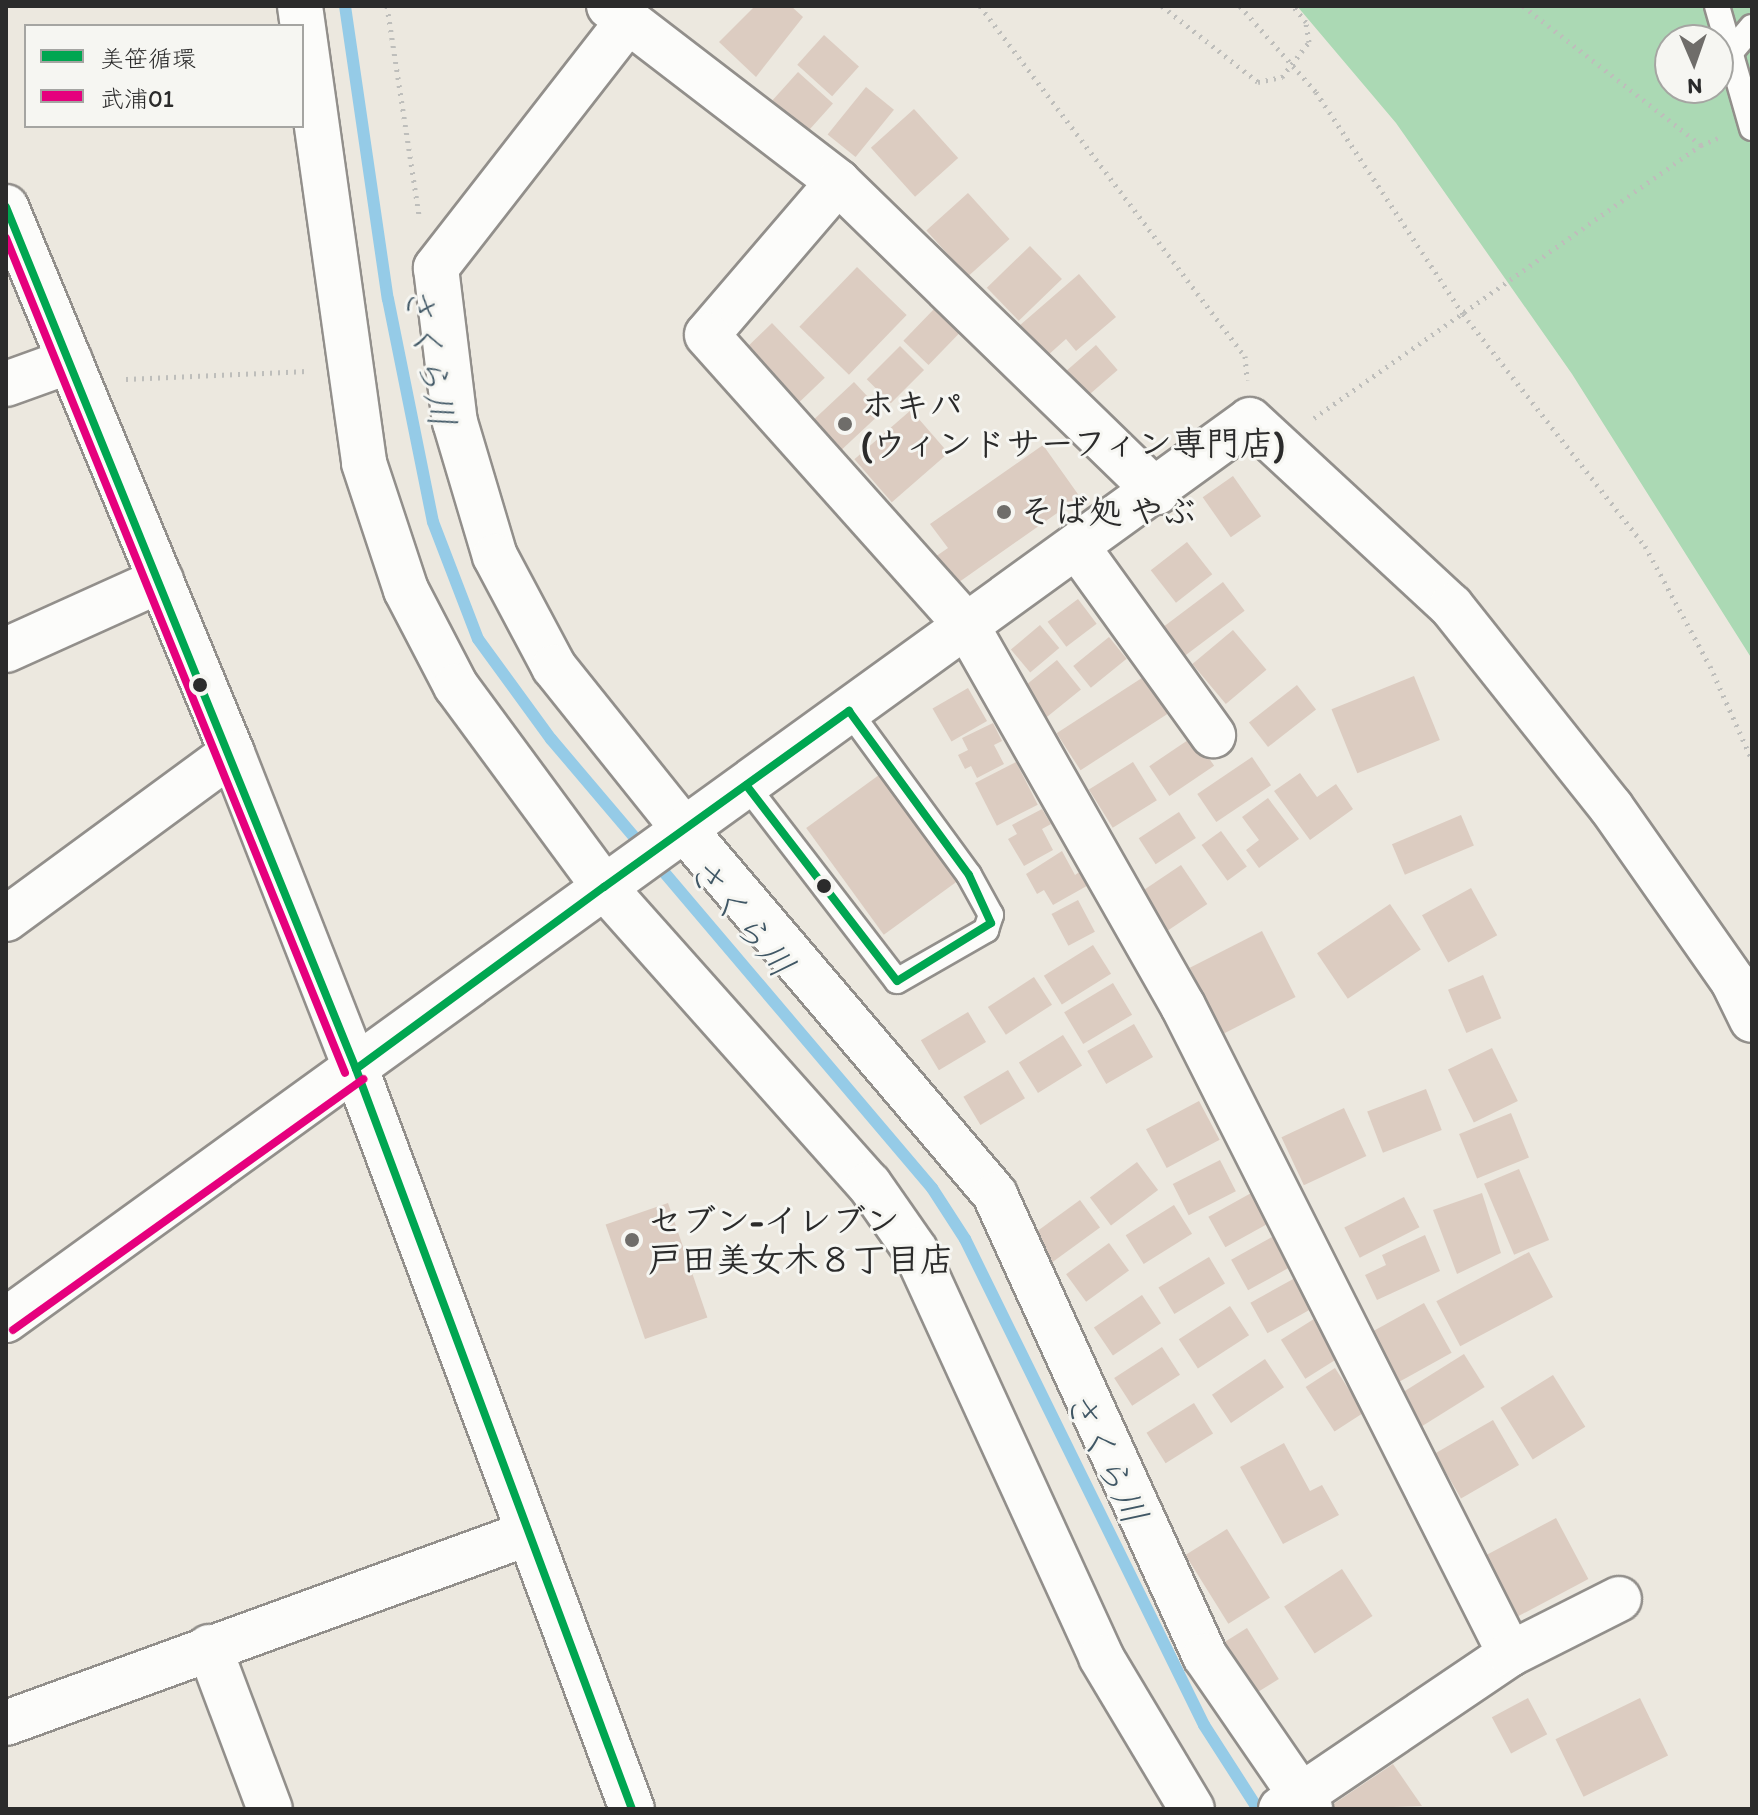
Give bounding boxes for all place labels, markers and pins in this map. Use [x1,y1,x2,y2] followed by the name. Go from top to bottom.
[861,384,1291,464] place label: ホキパ (ウィンドサーフィン専門店)
[836,415,854,433] marker: ホキパ (ウィンドサーフィン専門店)
[1020,492,1198,532] place label: そば処 やぶ
[995,503,1013,521] marker: そば処 やぶ
[192,677,208,693] unlabelled marker
[816,878,832,894] unlabelled marker
[648,1200,954,1280] place label: セブン-イレブン 戸田美女木８丁目店
[623,1231,641,1249] marker: セブン-イレブン 戸田美女木８丁目店

